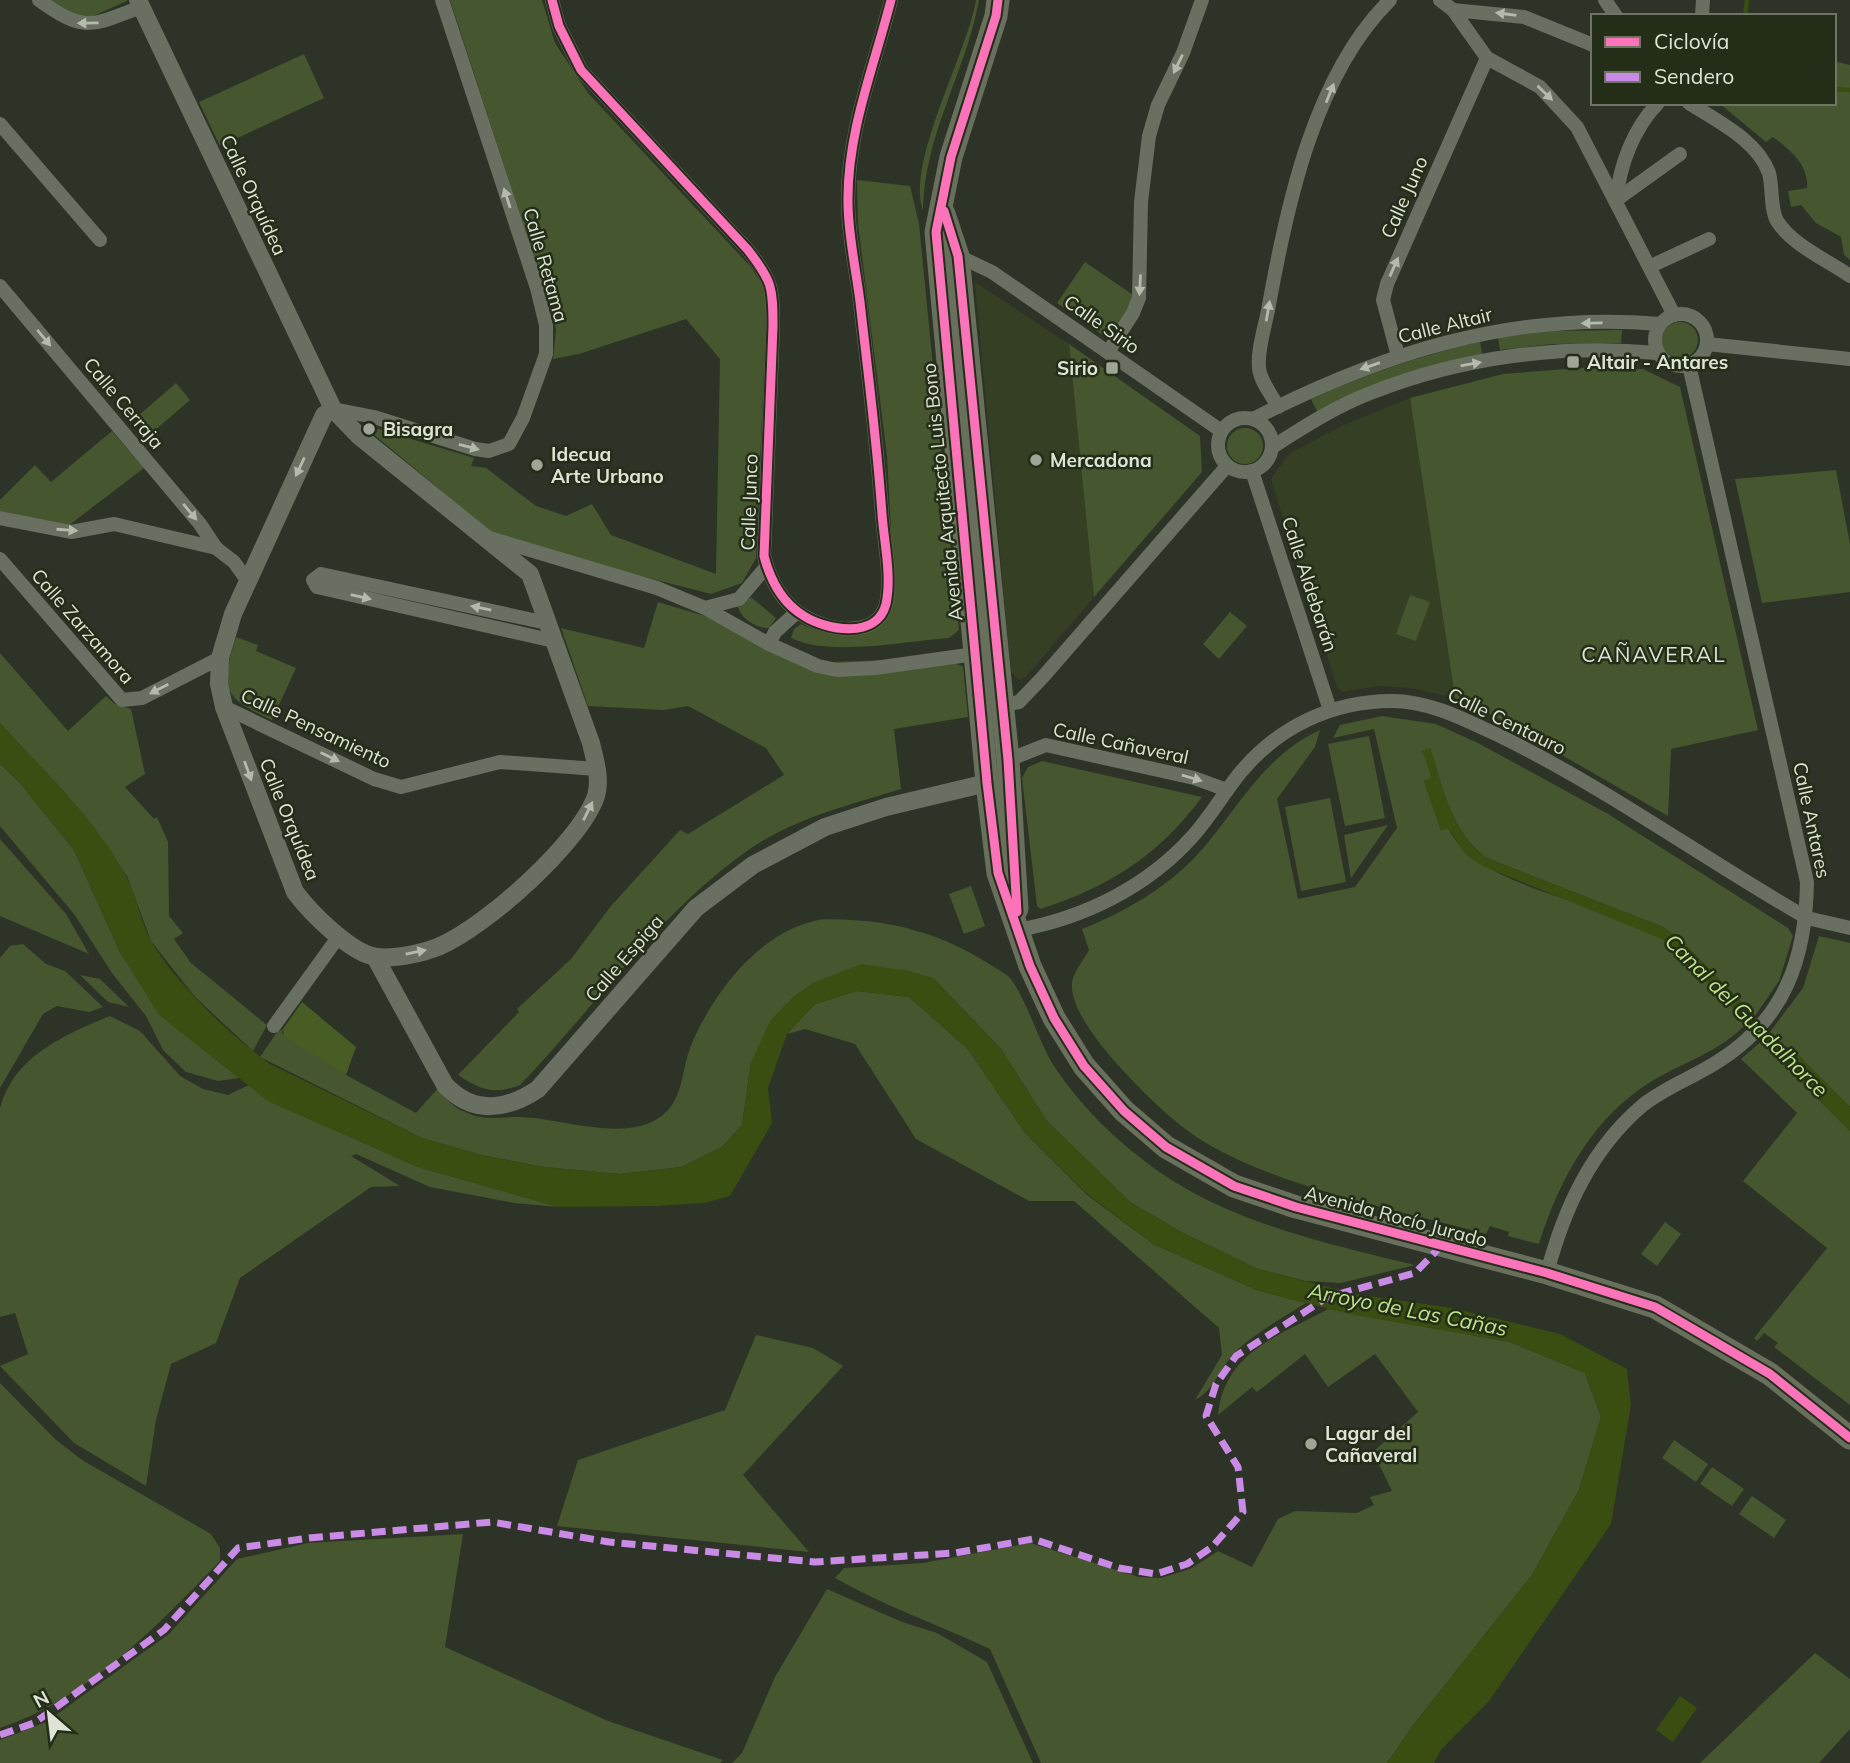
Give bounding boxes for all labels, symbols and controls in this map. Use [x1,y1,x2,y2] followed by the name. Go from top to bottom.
[1495,9,1517,20] one-way arrow
[1591,14,1836,105] legend
[77,17,99,29] one-way arrow
[1654,28,1729,54] text: Ciclovía
[1172,54,1184,74] one-way arrow
[1654,63,1734,89] text: Sendero
[1324,82,1335,103] one-way arrow
[1536,84,1553,100] one-way arrow
[216,131,292,259] street label: Calle Orquídea
[1375,152,1433,242] street label: Calle Juno
[501,188,512,209] one-way arrow
[518,205,574,325] street label: Calle Retama
[1388,257,1400,277] one-way arrow
[1134,274,1145,296] one-way arrow
[1059,289,1145,359] street label: Calle Sirio
[1263,300,1274,322] one-way arrow
[1395,302,1495,348] street label: Calle Altair
[1580,317,1602,329] one-way arrow
[36,329,52,347] one-way arrow
[1587,350,1728,374] place label: Altair - Antares
[79,352,169,454] street label: Calle Cerraja
[1565,354,1581,370] marker: Altair - Antares
[1057,356,1098,380] place label: Sirio
[1460,358,1482,369] one-way arrow
[1104,360,1120,376] marker: Sirio
[1359,360,1380,371] one-way arrow
[917,362,967,622] street label: Avenida Arquitecto Luis Bono
[383,417,453,441] place label: Bisagra
[361,421,377,437] marker: Bisagra
[459,442,480,452] one-way arrow
[551,442,664,488] place label: Idecua Arte Urbano
[1050,448,1152,472] place label: Mercadona
[1028,452,1044,468] marker: Mercadona
[735,453,763,551] street label: Calle Junco
[294,457,306,477] one-way arrow
[529,457,545,473] marker: Idecua Arte Urbano
[182,503,198,521] one-way arrow
[1277,513,1343,655] street label: Calle Aldebarán
[56,525,78,536] one-way arrow
[26,563,140,689] street label: Calle Zarzamora
[350,592,372,603] one-way arrow
[470,603,492,614] one-way arrow
[1581,641,1727,667] district label: CAÑAVERAL
[1444,682,1570,760] street label: Calle Centauro
[237,683,395,773] street label: Calle Pensamiento
[149,684,169,695] one-way arrow
[1051,717,1191,769] street label: Calle Cañaveral
[320,752,340,763] one-way arrow
[255,754,325,884] street label: Calle Orquídea
[242,760,253,781] one-way arrow
[1788,760,1836,880] street label: Calle Antares
[1181,773,1203,784] one-way arrow
[583,801,594,821] one-way arrow
[580,910,668,1006] street label: Calle Espiga
[1660,928,1834,1102] water label: Canal del Guadalhorce
[405,946,427,957] one-way arrow
[1302,1180,1490,1252] street label: Avenida Rocío Jurado
[1305,1277,1510,1341] water label: Arroyo de Las Cañas
[1325,1421,1417,1467] place label: Lagar del Cañaveral
[1303,1436,1319,1452] marker: Lagar del Cañaveral
[14,1679,84,1749] north arrow
[29,1685,53,1713] text: N

